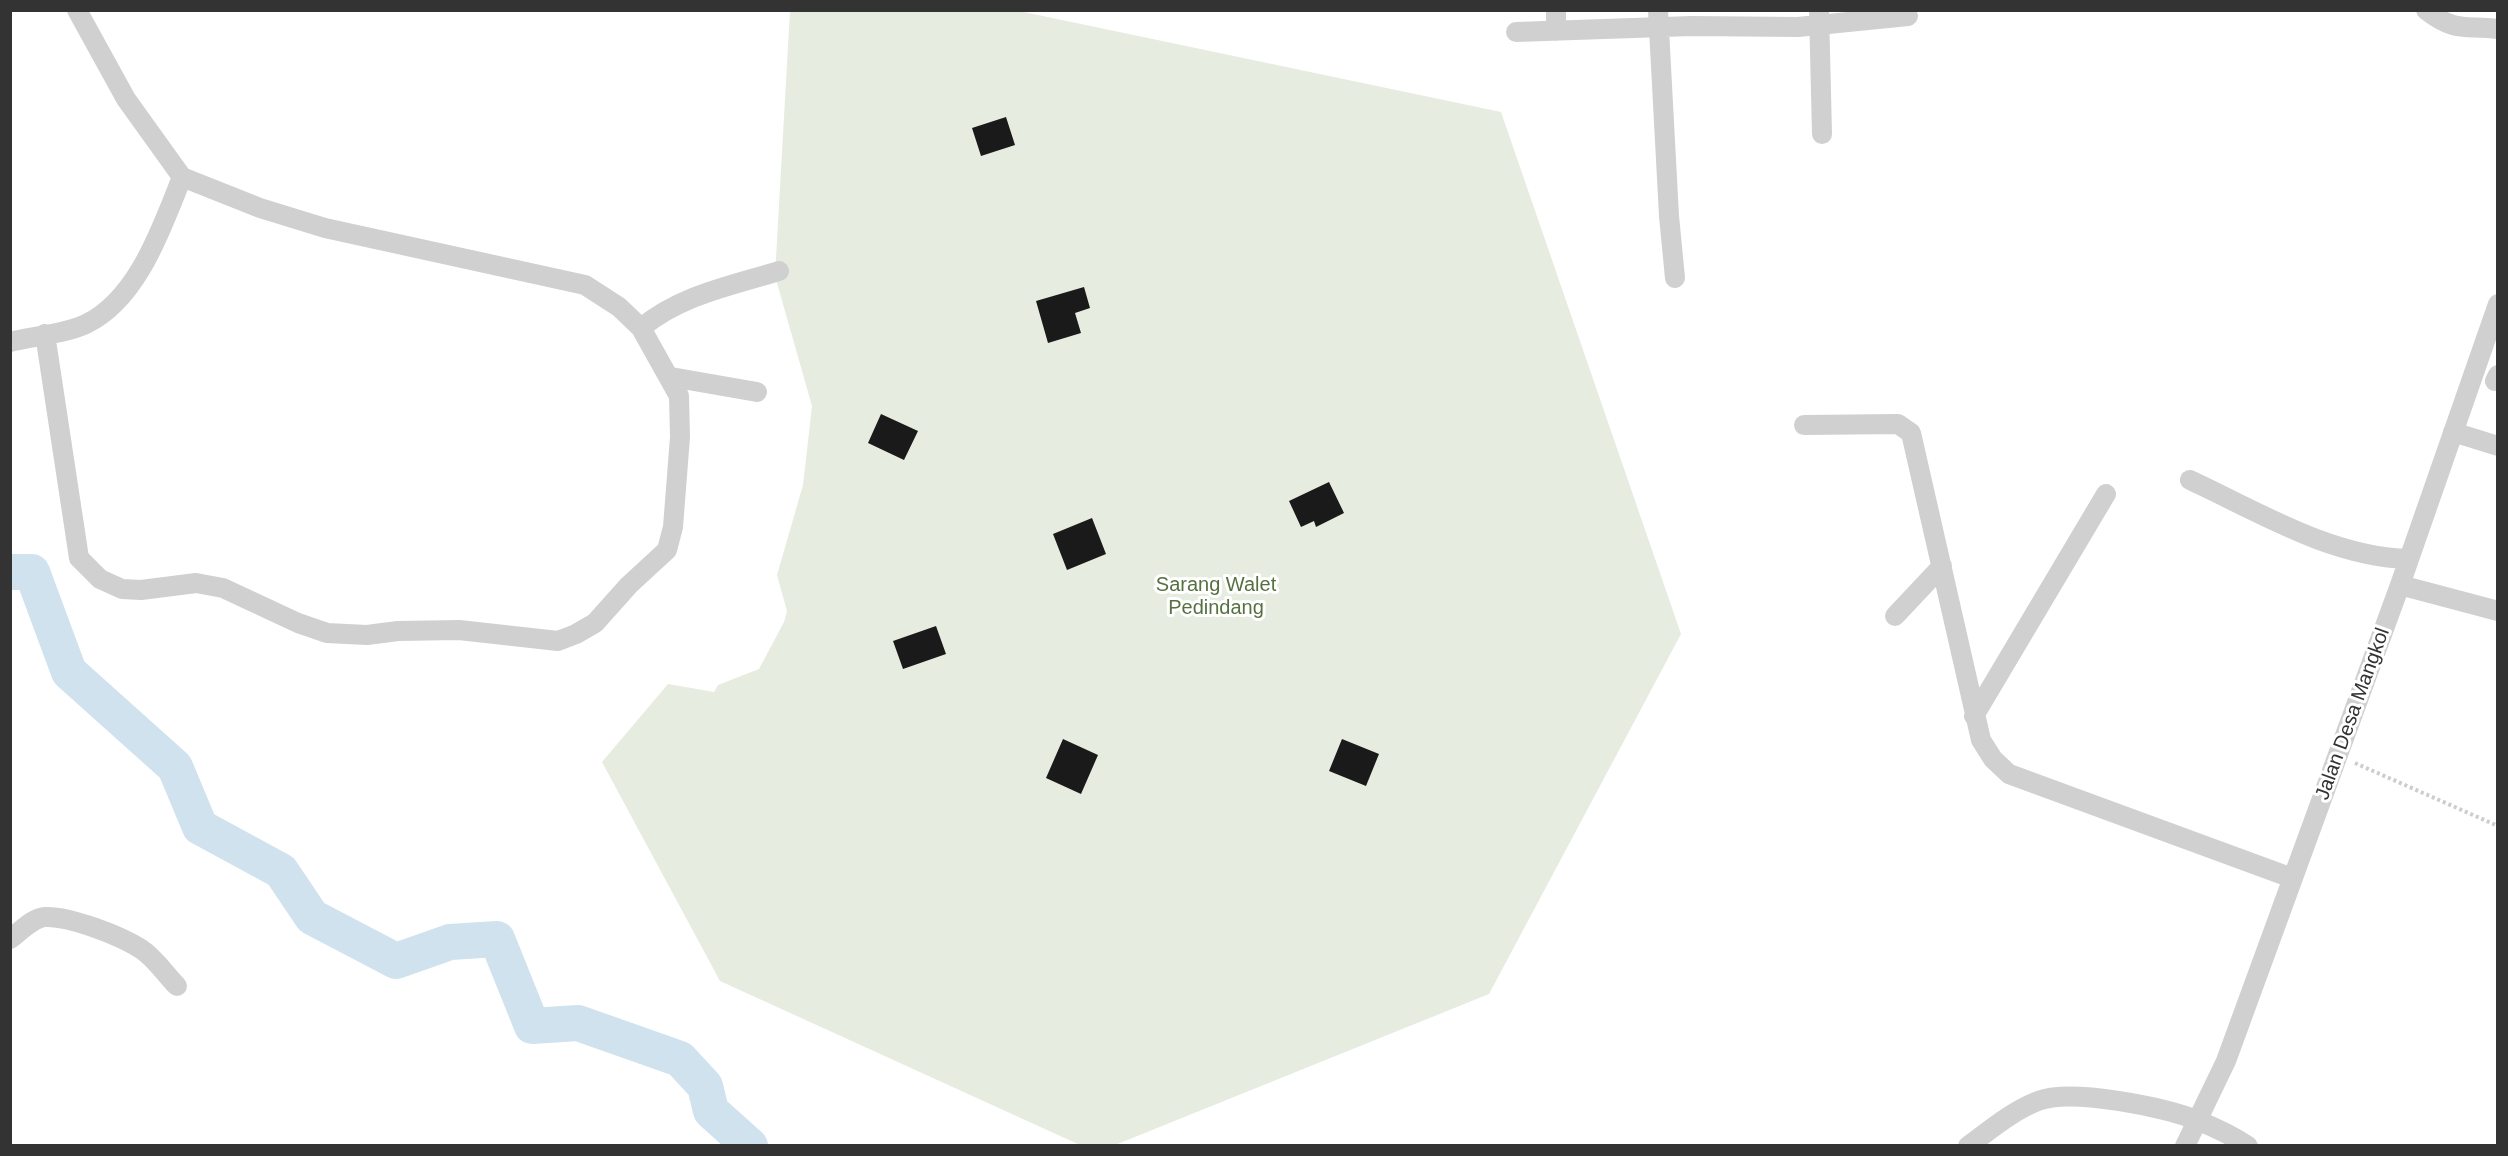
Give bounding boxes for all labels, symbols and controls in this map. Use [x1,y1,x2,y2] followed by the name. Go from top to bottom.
[1156,573,1276,620] park label: Sarang Walet Pedindang
[2311,625,2395,803] street label: Jalan Desa Mangkol

